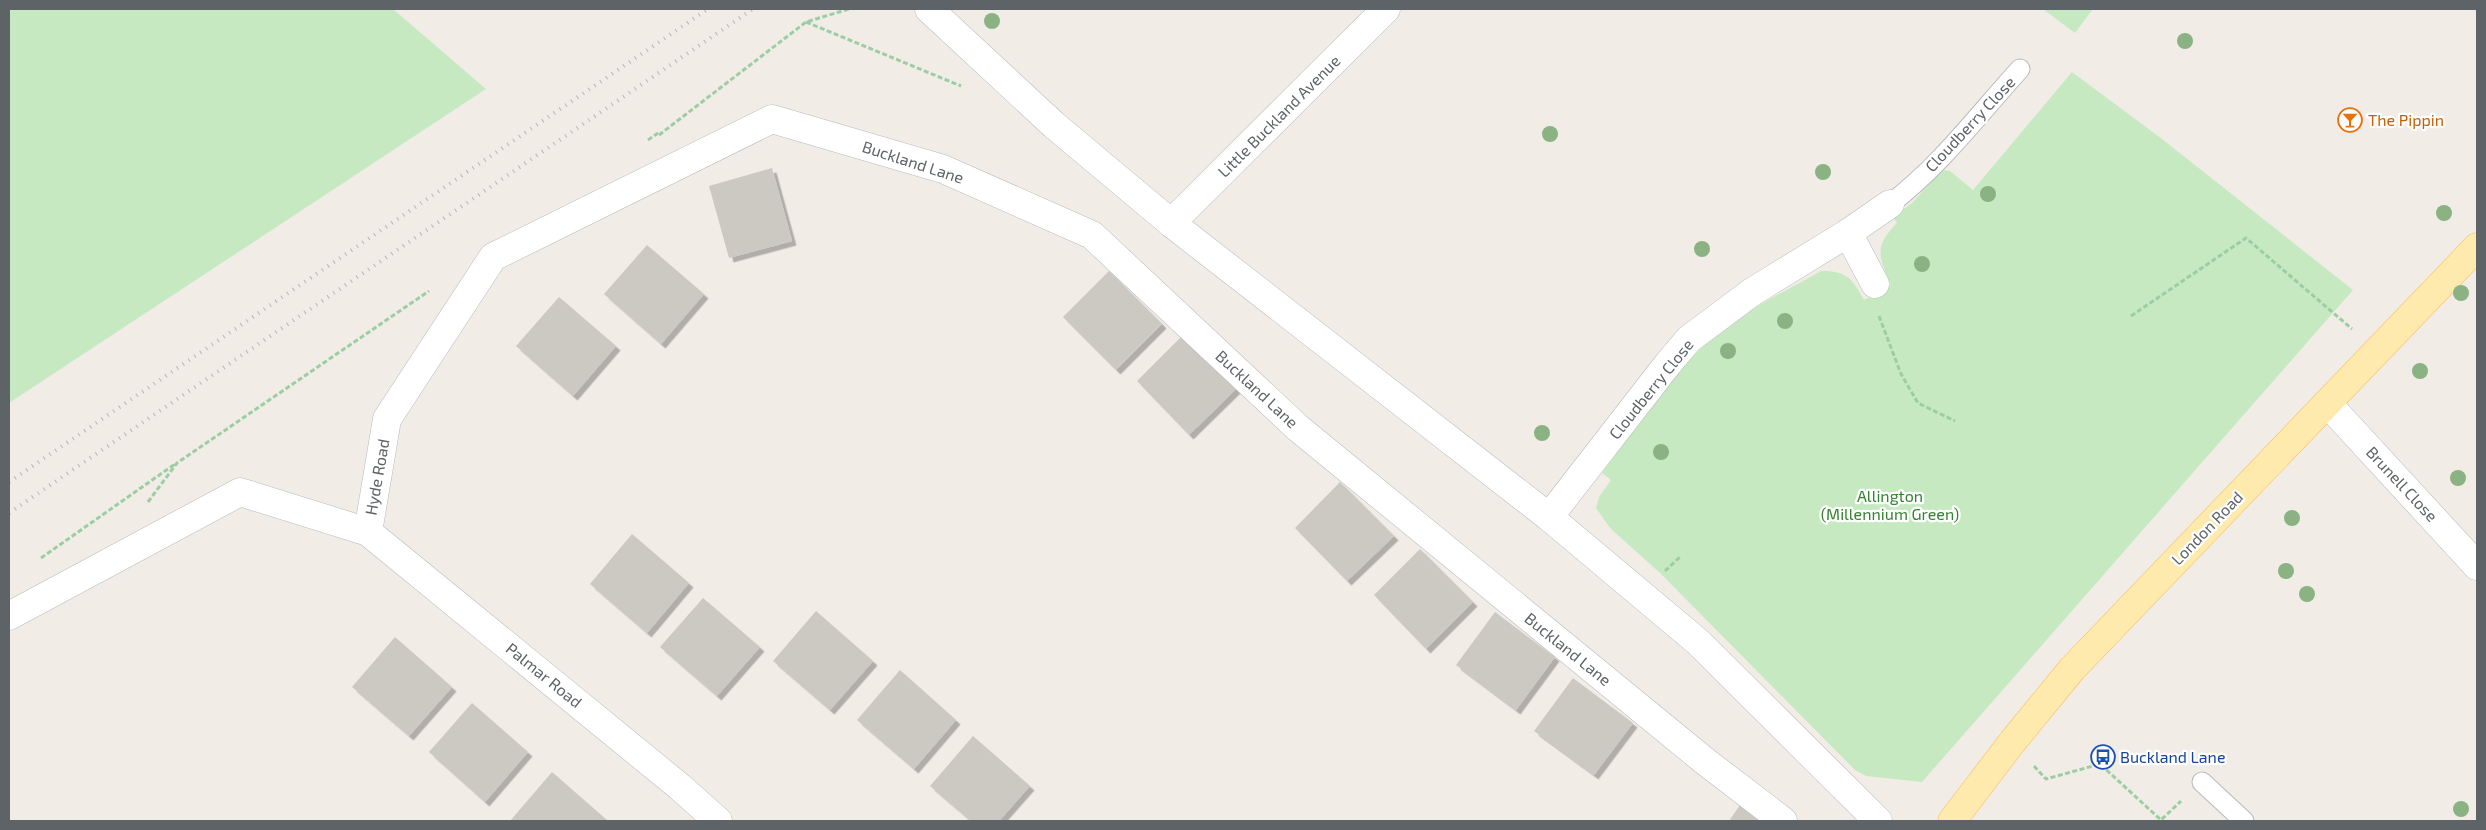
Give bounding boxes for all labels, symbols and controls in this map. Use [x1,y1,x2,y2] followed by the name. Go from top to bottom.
[1214,51,1344,181] street label: Little Buckland Avenue
[1921,72,2019,175] street label: Cloudberry Close
[2337,107,2363,133] bar icon: The Pippin
[2368,110,2444,129] place label: The Pippin
[860,136,966,187] street label: Buckland Lane
[1604,335,1697,443] street label: Cloudberry Close
[1212,346,1302,432] street label: Buckland Lane
[360,437,393,517] street label: Hyde Road
[2363,442,2442,525] street label: Brunell Close
[1821,486,1959,523] park label: Allington (Millennium Green)
[2167,487,2246,568] street label: London Road
[1521,608,1615,689] street label: Buckland Lane
[503,638,586,711] street label: Palmar Road
[2090,744,2116,770] bus stop icon: Buckland Lane
[2120,747,2225,766] place label: Buckland Lane

